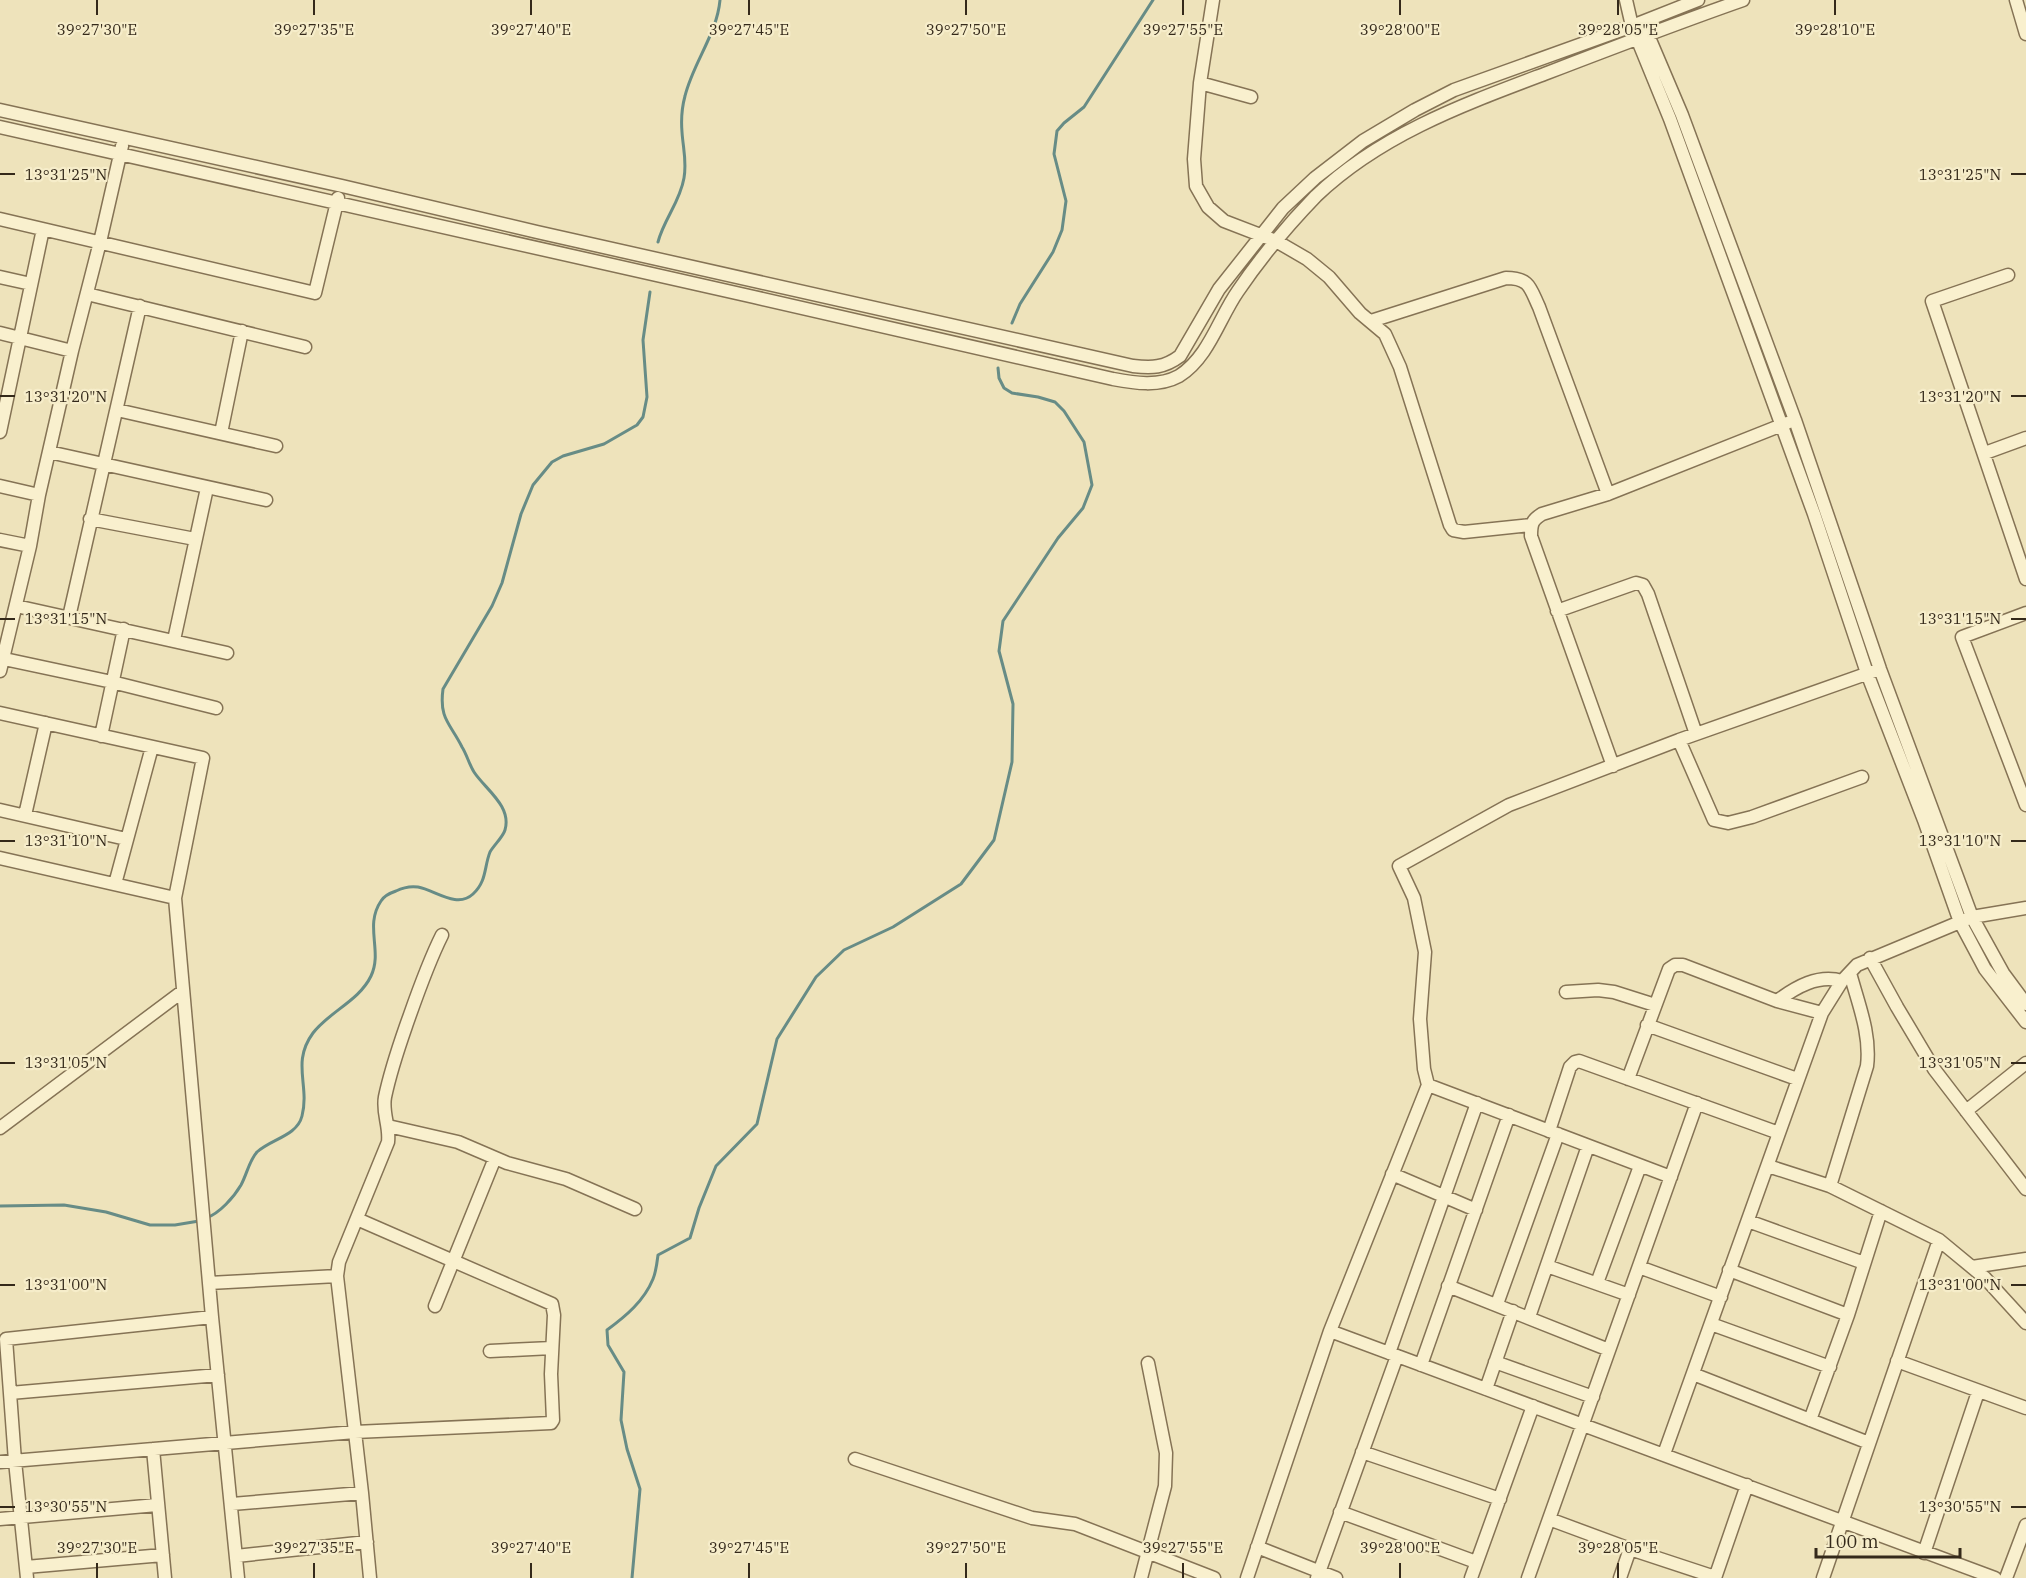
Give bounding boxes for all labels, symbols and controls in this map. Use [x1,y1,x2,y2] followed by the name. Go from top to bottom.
[57,20,137,39] text: 39°27'30"E
[274,20,354,39] text: 39°27'35"E
[491,20,571,39] text: 39°27'40"E
[709,20,789,39] text: 39°27'45"E
[926,20,1006,39] text: 39°27'50"E
[1143,20,1223,39] text: 39°27'55"E
[1360,20,1440,39] text: 39°28'00"E
[1578,20,1658,39] text: 39°28'05"E
[1795,20,1875,39] text: 39°28'10"E
[25,165,107,184] text: 13°31'25"N
[1919,165,2001,184] text: 13°31'25"N
[25,387,107,406] text: 13°31'20"N
[1919,387,2001,406] text: 13°31'20"N
[25,609,107,628] text: 13°31'15"N
[1919,609,2001,628] text: 13°31'15"N
[25,831,107,850] text: 13°31'10"N
[1919,831,2001,850] text: 13°31'10"N
[25,1053,107,1072] text: 13°31'05"N
[1919,1053,2001,1072] text: 13°31'05"N
[25,1275,107,1294] text: 13°31'00"N
[1919,1275,2001,1294] text: 13°31'00"N
[25,1497,107,1516] text: 13°30'55"N
[1919,1497,2001,1516] text: 13°30'55"N
[1816,1521,1960,1559] scale bar
[1825,1530,1879,1553] text: 100 m
[57,1538,137,1557] text: 39°27'30"E
[274,1538,354,1557] text: 39°27'35"E
[491,1538,571,1557] text: 39°27'40"E
[709,1538,789,1557] text: 39°27'45"E
[926,1538,1006,1557] text: 39°27'50"E
[1143,1538,1223,1557] text: 39°27'55"E
[1360,1538,1440,1557] text: 39°28'00"E
[1578,1538,1658,1557] text: 39°28'05"E

